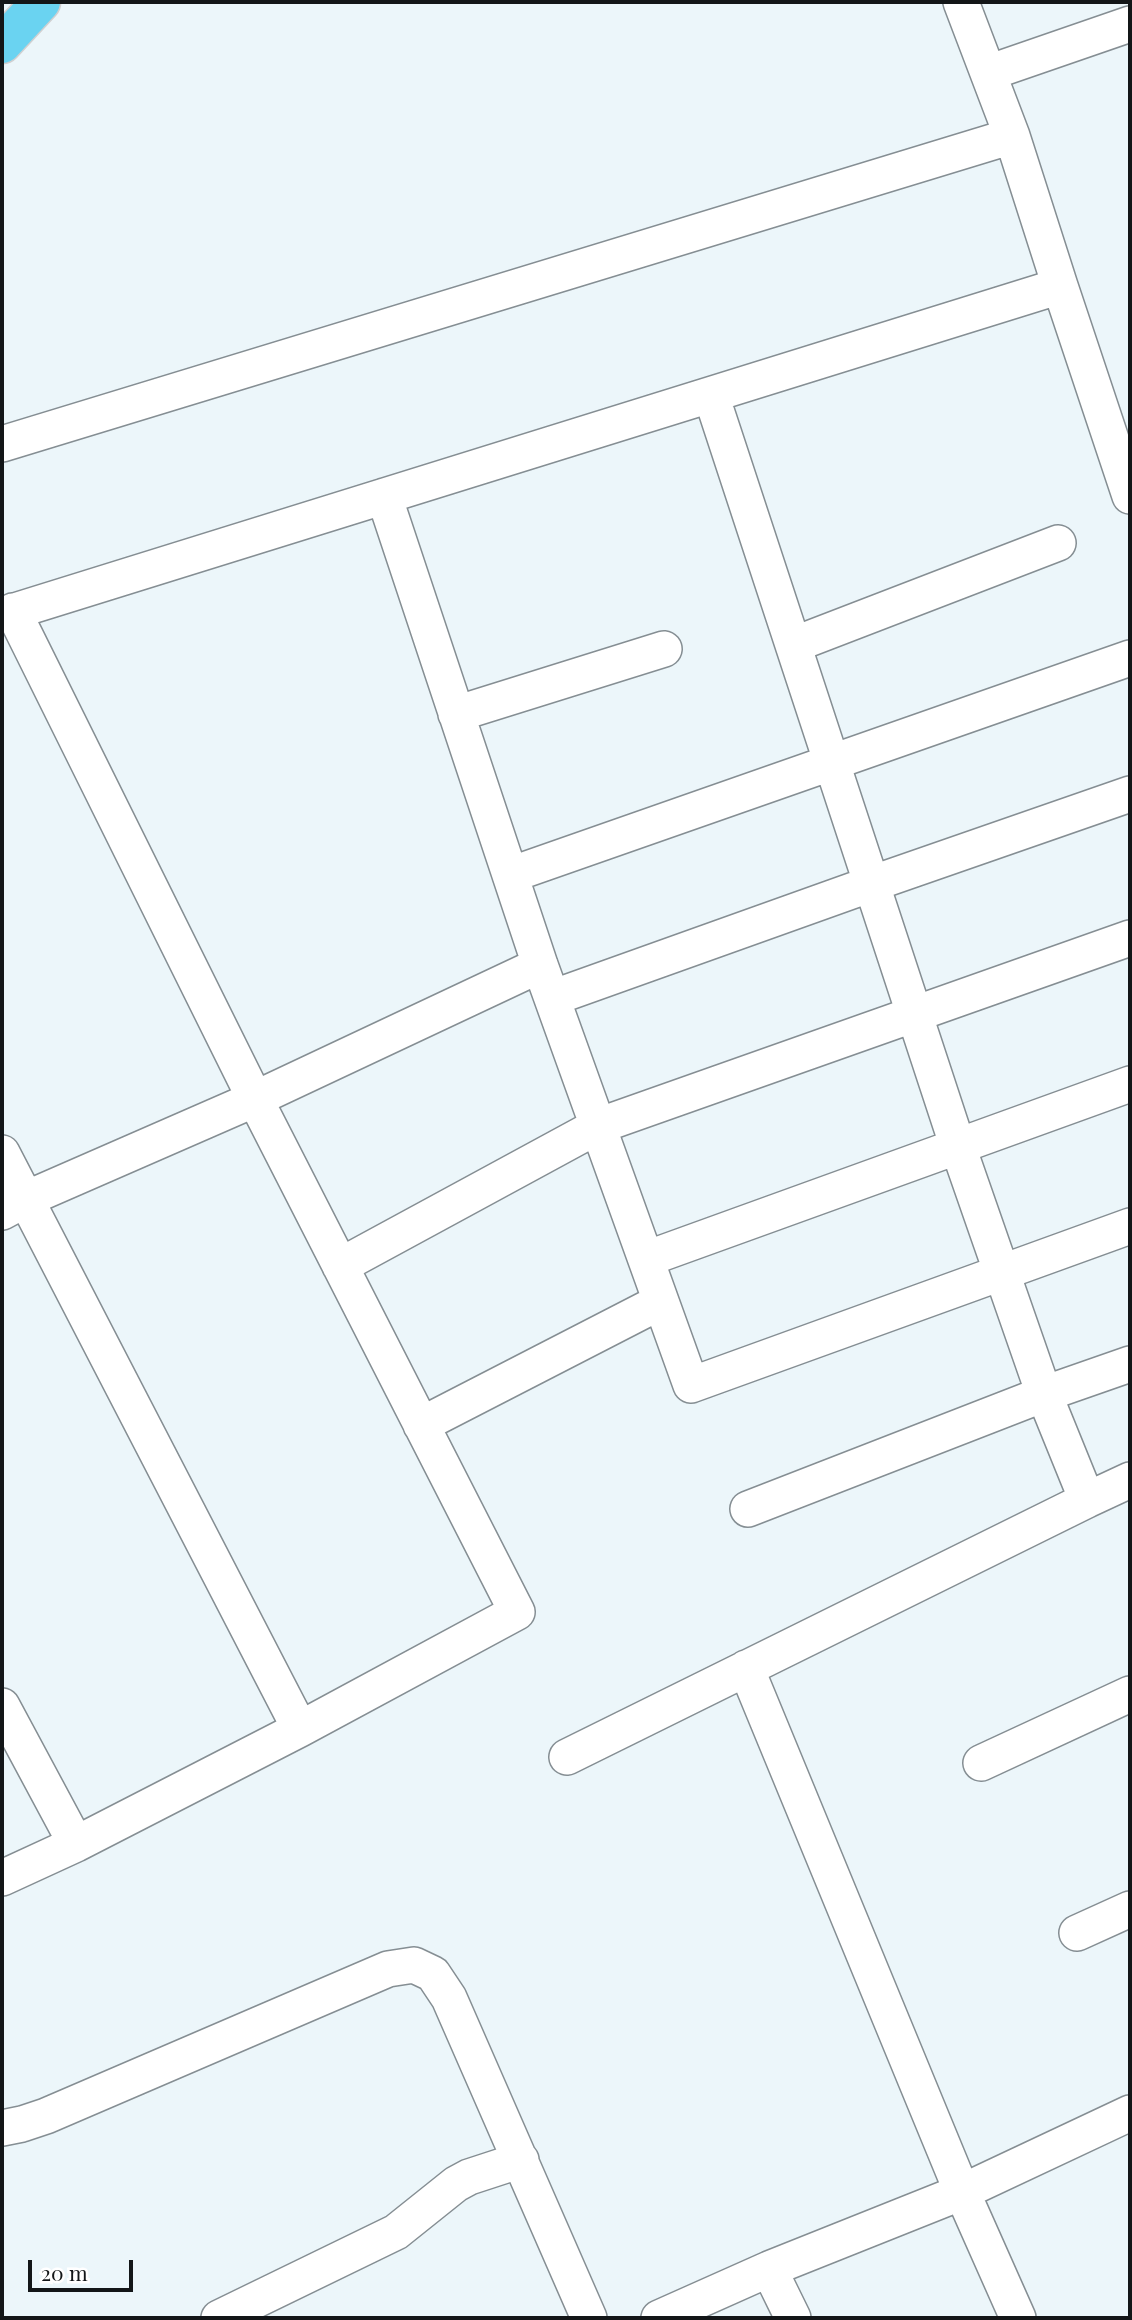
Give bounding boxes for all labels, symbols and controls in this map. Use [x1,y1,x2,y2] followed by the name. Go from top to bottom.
[32,2246,136,2290] scale bar
[41,2258,88,2286] text: 20 m

